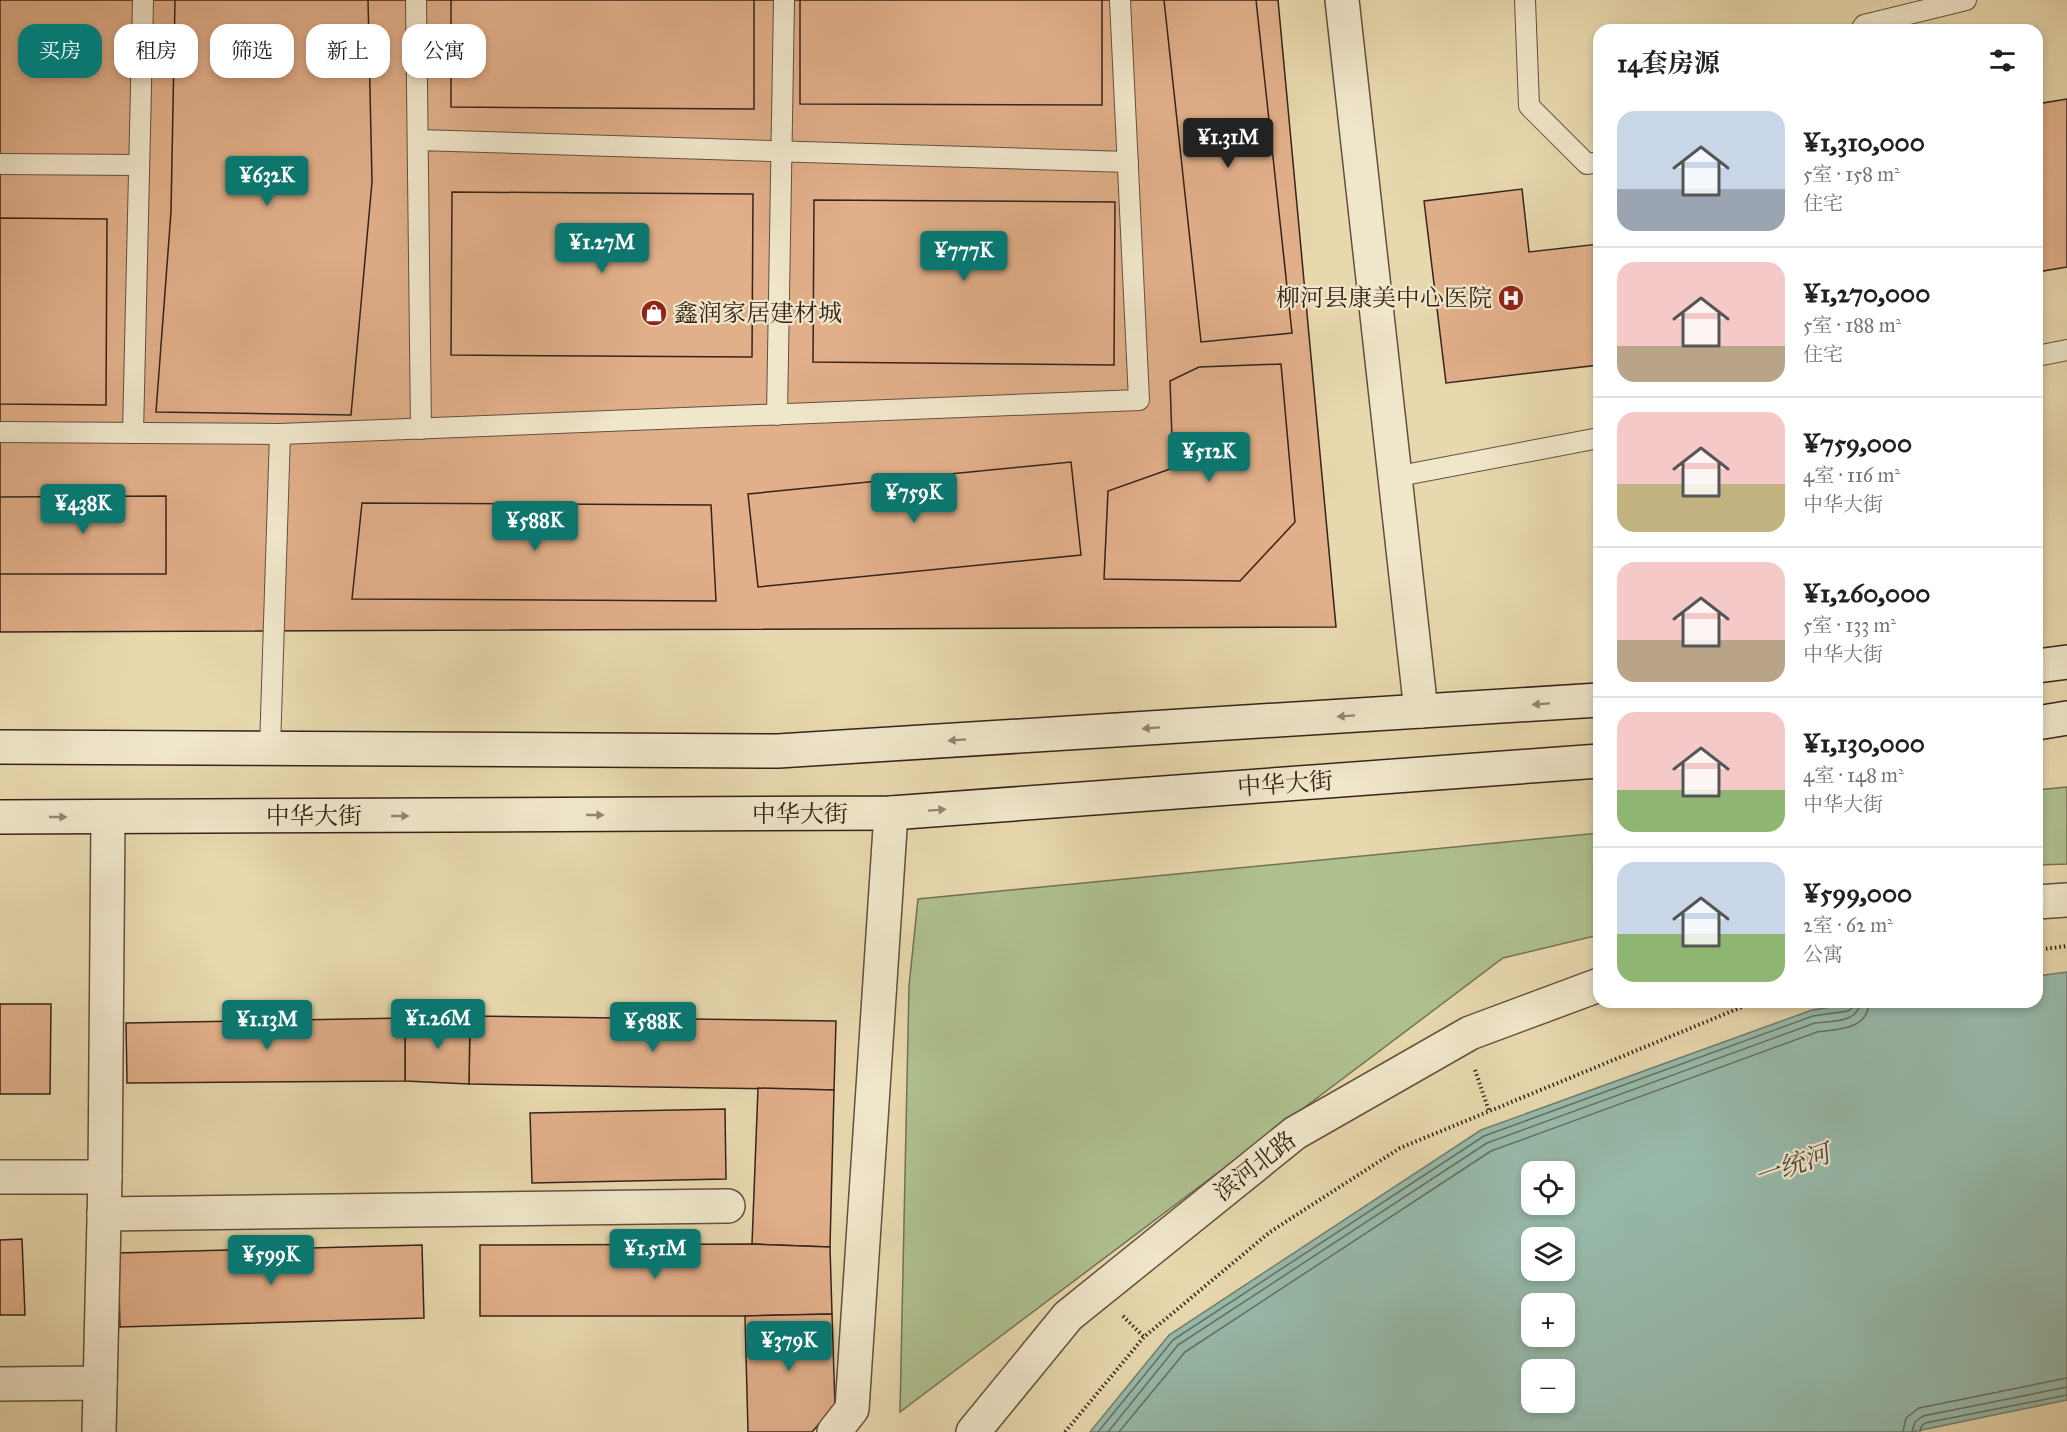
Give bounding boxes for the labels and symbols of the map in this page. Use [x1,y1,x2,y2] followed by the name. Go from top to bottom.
[1179,118,1277,169] pin: ¥1.31M
[225,156,309,207] pin: ¥632K
[553,223,651,274] pin: ¥1.27M
[922,231,1006,282] pin: ¥777K
[1276,283,1492,313] place label: 柳河县康美中心医院
[1496,283,1526,313] hospital icon: 柳河县康美中心医院
[639,298,669,328] shop icon: 鑫润家居建材城
[674,298,842,328] place label: 鑫润家居建材城
[1167,432,1251,483] pin: ¥512K
[872,473,956,524] pin: ¥759K
[41,484,125,535] pin: ¥438K
[493,501,577,552] pin: ¥588K
[1531,699,1550,708] one-way arrow
[1336,711,1355,721] one-way arrow
[1142,723,1161,733] one-way arrow
[947,735,966,745] one-way arrow
[1236,766,1334,802] street label: 中华大街
[752,799,848,829] street label: 中华大街
[266,801,362,831] street label: 中华大街
[928,805,947,815] one-way arrow
[586,810,605,820] one-way arrow
[391,811,410,821] one-way arrow
[49,812,68,822] one-way arrow
[389,999,487,1050] pin: ¥1.26M
[218,1000,316,1051] pin: ¥1.13M
[611,1002,695,1053] pin: ¥588K
[1208,1125,1302,1207] street label: 滨河北路
[1750,1136,1838,1193] water label: 一统河
[606,1229,704,1280] pin: ¥1.51M
[229,1235,313,1286] pin: ¥599K
[747,1321,831,1372] pin: ¥379K

